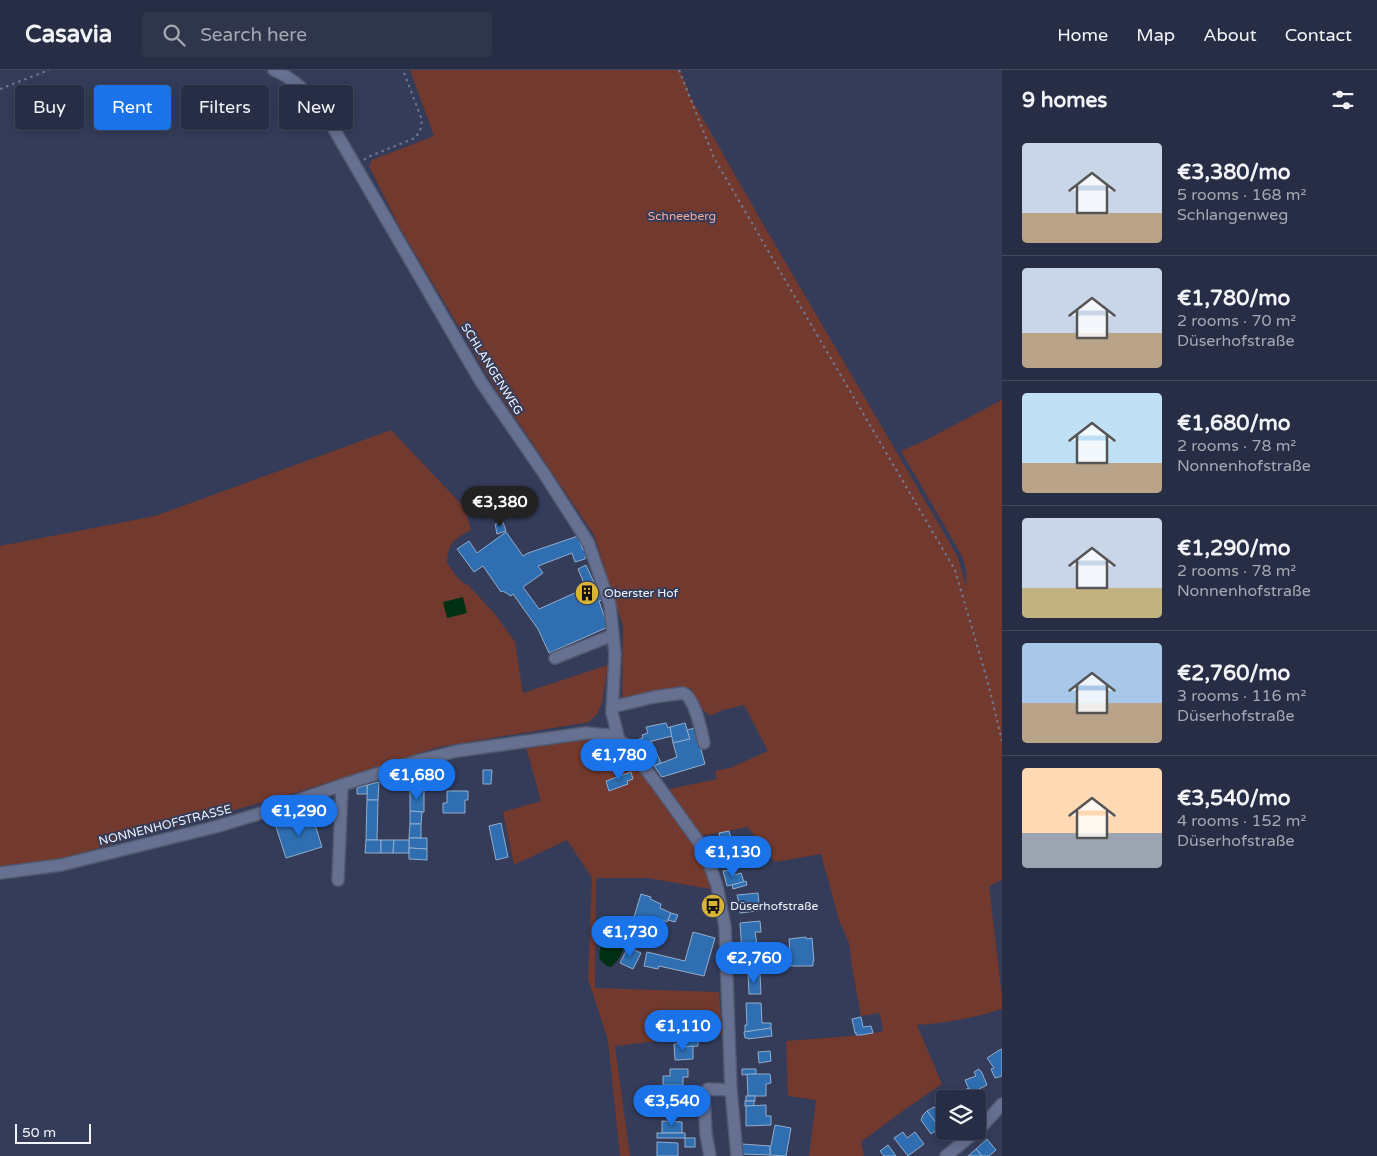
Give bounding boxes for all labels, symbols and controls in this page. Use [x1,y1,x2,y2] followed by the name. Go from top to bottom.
[142,12,492,57] search box
[25,20,112,49] text: Casavia
[160,21,188,49] icon: search
[200,24,307,46] text: Search here
[1057,24,1108,46] text: Home
[1136,24,1175,46] text: Map
[1203,24,1257,46] text: About
[1285,24,1352,46] text: Contact
[15,85,84,130] chip: Buy
[94,85,171,130] chip: Rent
[181,85,269,130] chip: Filters
[279,85,353,130] chip: New
[1329,86,1357,114] icon: filters
[1022,88,1107,113] text: 9 homes
[1177,160,1291,185] text: €3,380/mo
[1062,163,1122,223] icon: home
[1177,185,1306,205] text: 5 rooms · 168 m²
[1177,205,1288,225] text: Schlangenweg
[648,209,716,223] park label: Schneeberg
[1177,286,1290,311] text: €1,780/mo
[1062,288,1122,348] icon: home
[1177,311,1296,331] text: 2 rooms · 70 m²
[458,321,526,417] street label: SCHLANGENWEG
[1177,331,1295,351] text: Düserhofstraße
[1177,411,1291,436] text: €1,680/mo
[1062,413,1122,473] icon: home
[1177,436,1296,456] text: 2 rooms · 78 m²
[1177,456,1311,476] text: Nonnenhofstraße
[459,486,541,528] pin: €3,380
[472,492,528,512] text: €3,380
[1177,536,1291,561] text: €1,290/mo
[1062,538,1122,598] icon: home
[1177,561,1296,581] text: 2 rooms · 78 m²
[574,580,600,606] building icon: Oberster Hof
[1177,581,1311,601] text: Nonnenhofstraße
[604,586,678,600] place label: Oberster Hof
[1177,661,1290,686] text: €2,760/mo
[1062,663,1122,723] icon: home
[1177,686,1306,706] text: 3 rooms · 116 m²
[1177,706,1295,726] text: Düserhofstraße
[578,738,660,781] pin: €1,780
[591,745,647,765] text: €1,780
[376,758,458,801] pin: €1,680
[389,765,445,785] text: €1,680
[1177,786,1291,811] text: €3,540/mo
[1062,788,1122,848] icon: home
[258,794,340,837] pin: €1,290
[271,801,327,821] text: €1,290
[97,802,233,848] street label: NONNENHOFSTRASSE
[1177,811,1306,831] text: 4 rooms · 152 m²
[1177,831,1295,851] text: Düserhofstraße
[692,836,774,878] pin: €1,130
[705,842,761,862] text: €1,130
[700,893,726,919] bus stop icon: Düserhofstraße
[730,899,818,913] place label: Düserhofstraße
[589,916,671,958] pin: €1,730
[602,922,658,942] text: €1,730
[713,942,795,984] pin: €2,760
[726,948,782,968] text: €2,760
[642,1010,724,1052] pin: €1,110
[655,1016,711,1036] text: €1,110
[631,1084,713,1127] pin: €3,540
[936,1090,986,1140] map controls
[936,1090,986,1140] button: layers
[644,1091,700,1111] text: €3,540
[15,1121,91,1144] scale bar
[22,1124,56,1141] text: 50 m

